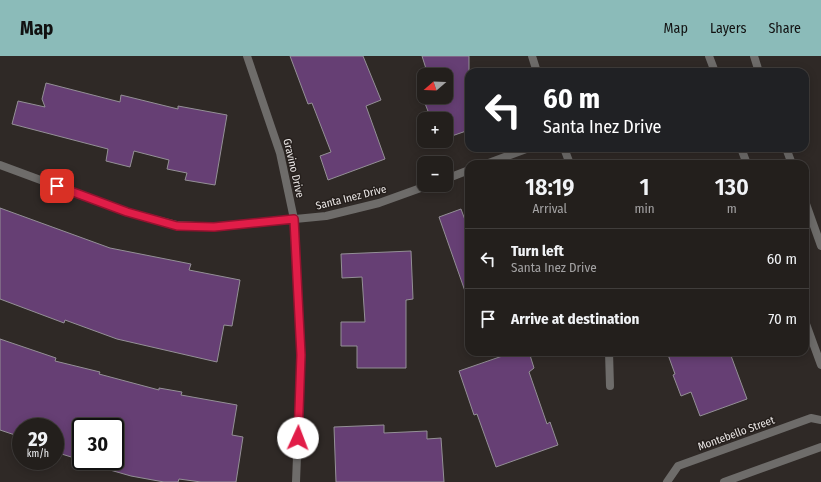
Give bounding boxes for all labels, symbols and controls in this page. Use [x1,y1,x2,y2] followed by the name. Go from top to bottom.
[20,17,53,40] text: Map
[664,20,688,37] text: Map
[710,20,746,37] text: Layers
[768,20,801,37] text: Share
[417,68,453,104] north arrow
[417,68,453,192] map controls
[543,82,600,115] text: 60 m
[477,84,529,136] icon: left
[417,112,453,148] button: +
[543,116,661,138] text: Santa Inez Drive
[280,137,307,199] street label: Gravino Drive
[417,156,453,192] button: −
[40,169,74,203] pin
[525,173,574,201] text: 18:19
[640,173,650,201] text: 1
[715,173,749,201] text: 130
[46,175,68,197] icon: arrive
[314,182,388,213] street label: Santa Inez Drive
[533,201,567,216] text: Arrival
[634,201,655,216] text: min
[727,201,737,216] text: m
[511,242,564,260] text: Turn left
[477,248,499,270] icon: left
[767,250,797,268] text: 60 m
[511,260,597,275] text: Santa Inez Drive
[477,308,499,330] icon: arrive
[511,310,639,328] text: Arrive at destination
[768,310,797,328] text: 70 m
[696,413,777,453] street label: Montebello Street
[277,417,319,459] position arrow
[72,418,124,470] speed limit sign: 30
[28,427,48,451] text: 29
[27,448,49,460] text: km/h

